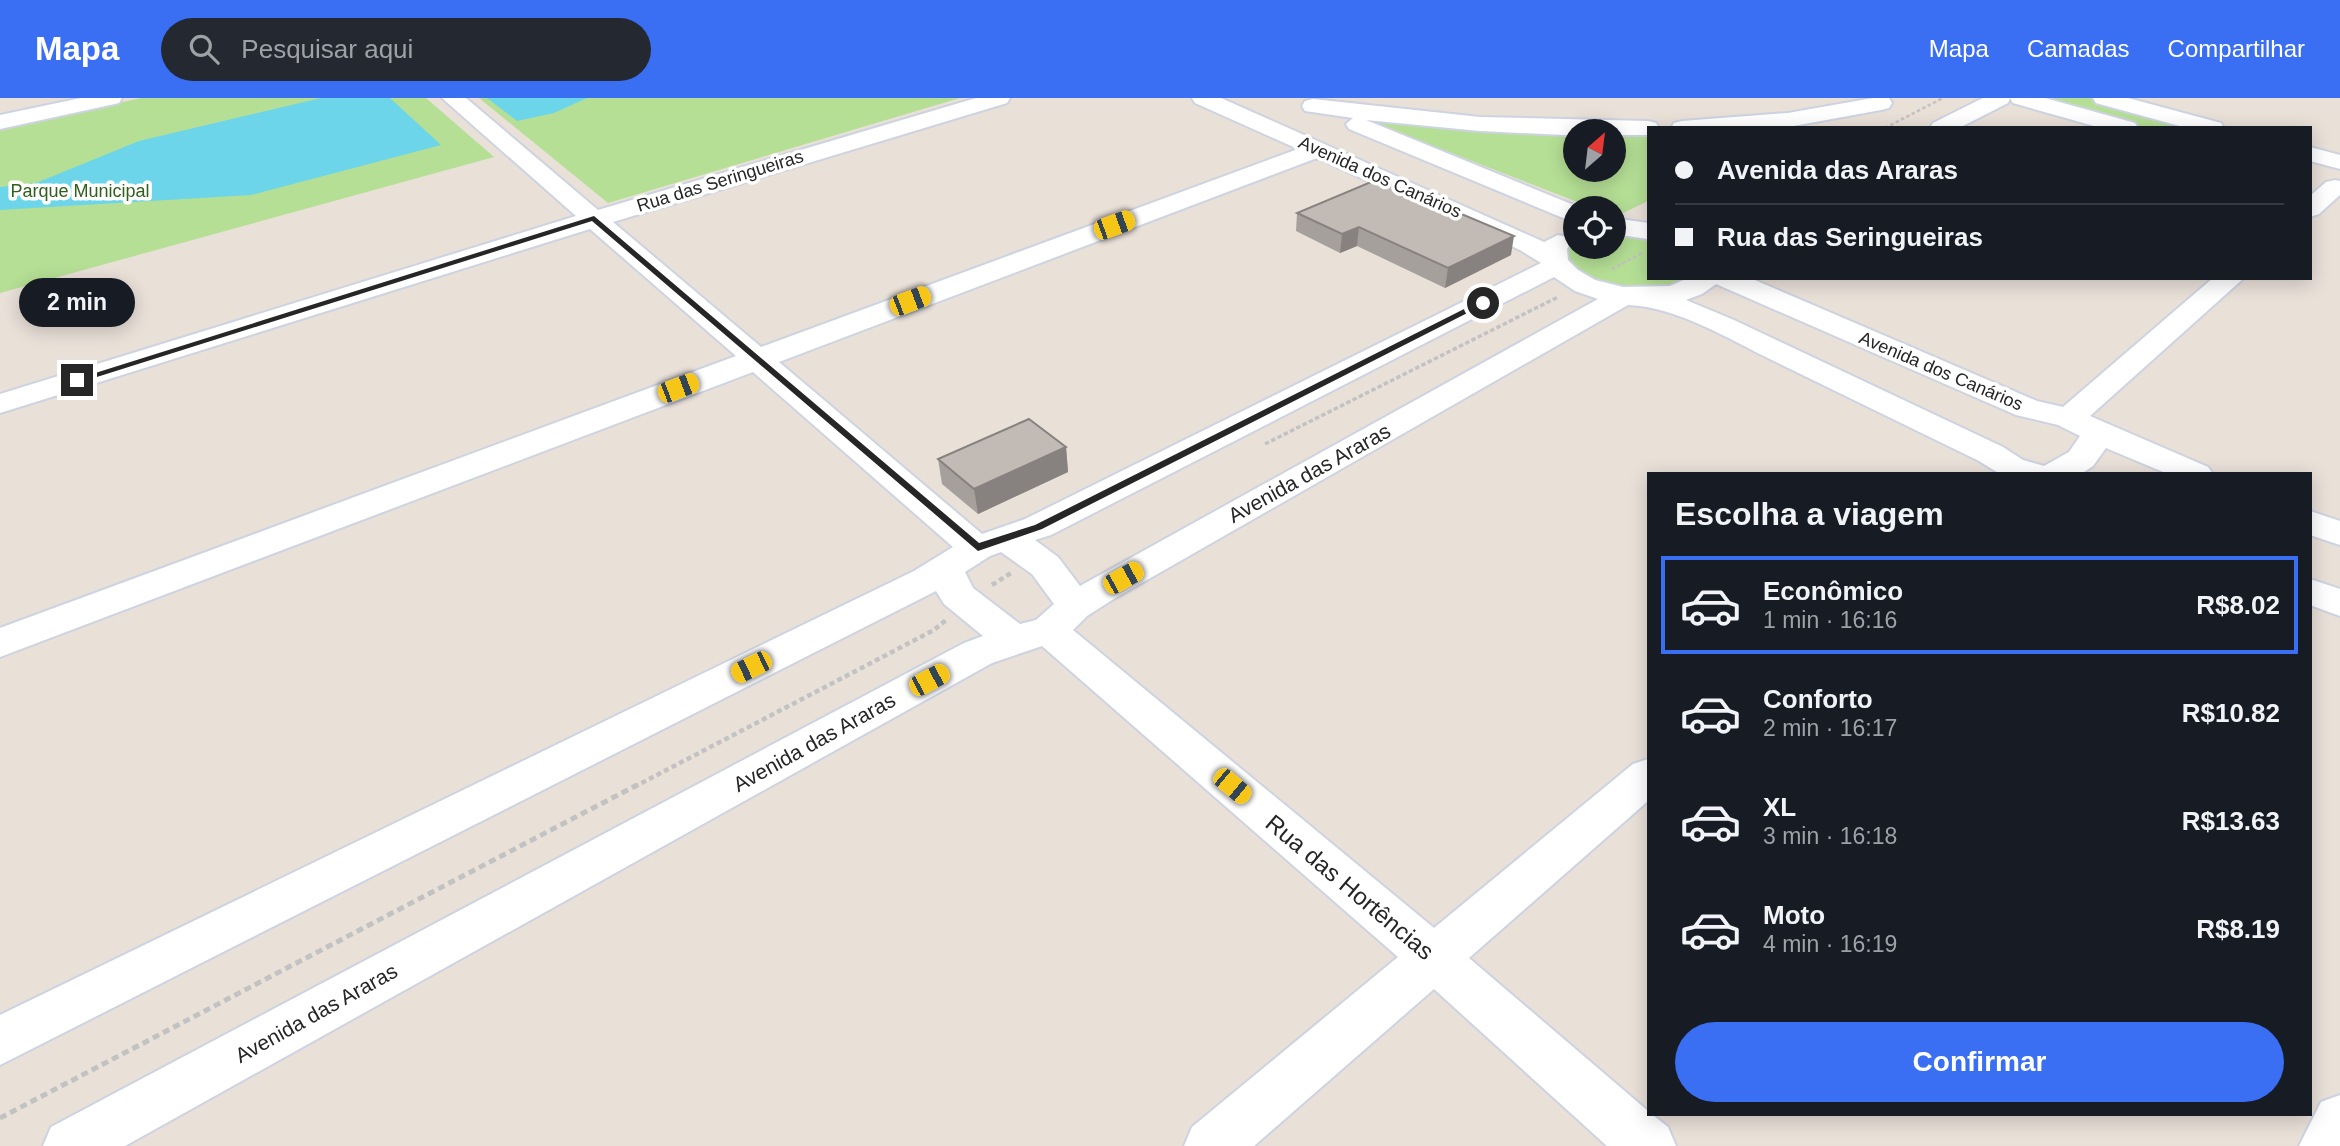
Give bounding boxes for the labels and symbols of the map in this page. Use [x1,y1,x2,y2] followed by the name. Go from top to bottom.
[1563,119,1626,182] north arrow
[1296,132,1464,222] street label: Avenida dos Canários
[634,146,806,216] street label: Rua das Seringueiras
[10,181,150,201] park label: Parque Municipal
[1091,208,1138,242] car
[19,278,135,328] callout: 2 min
[887,284,934,318] car
[1467,287,1499,319] route start
[1856,327,2026,415] street label: Avenida dos Canários
[61,364,93,396] route end
[655,371,702,405] car
[1224,419,1394,527] street label: Avenida das Araras
[1100,559,1147,597] car
[728,648,775,686] car
[906,661,953,699] car
[729,688,899,796] street label: Avenida das Araras
[1210,764,1255,808] car
[1261,809,1439,965] street label: Rua das Hortências
[231,959,401,1067] street label: Avenida das Araras

